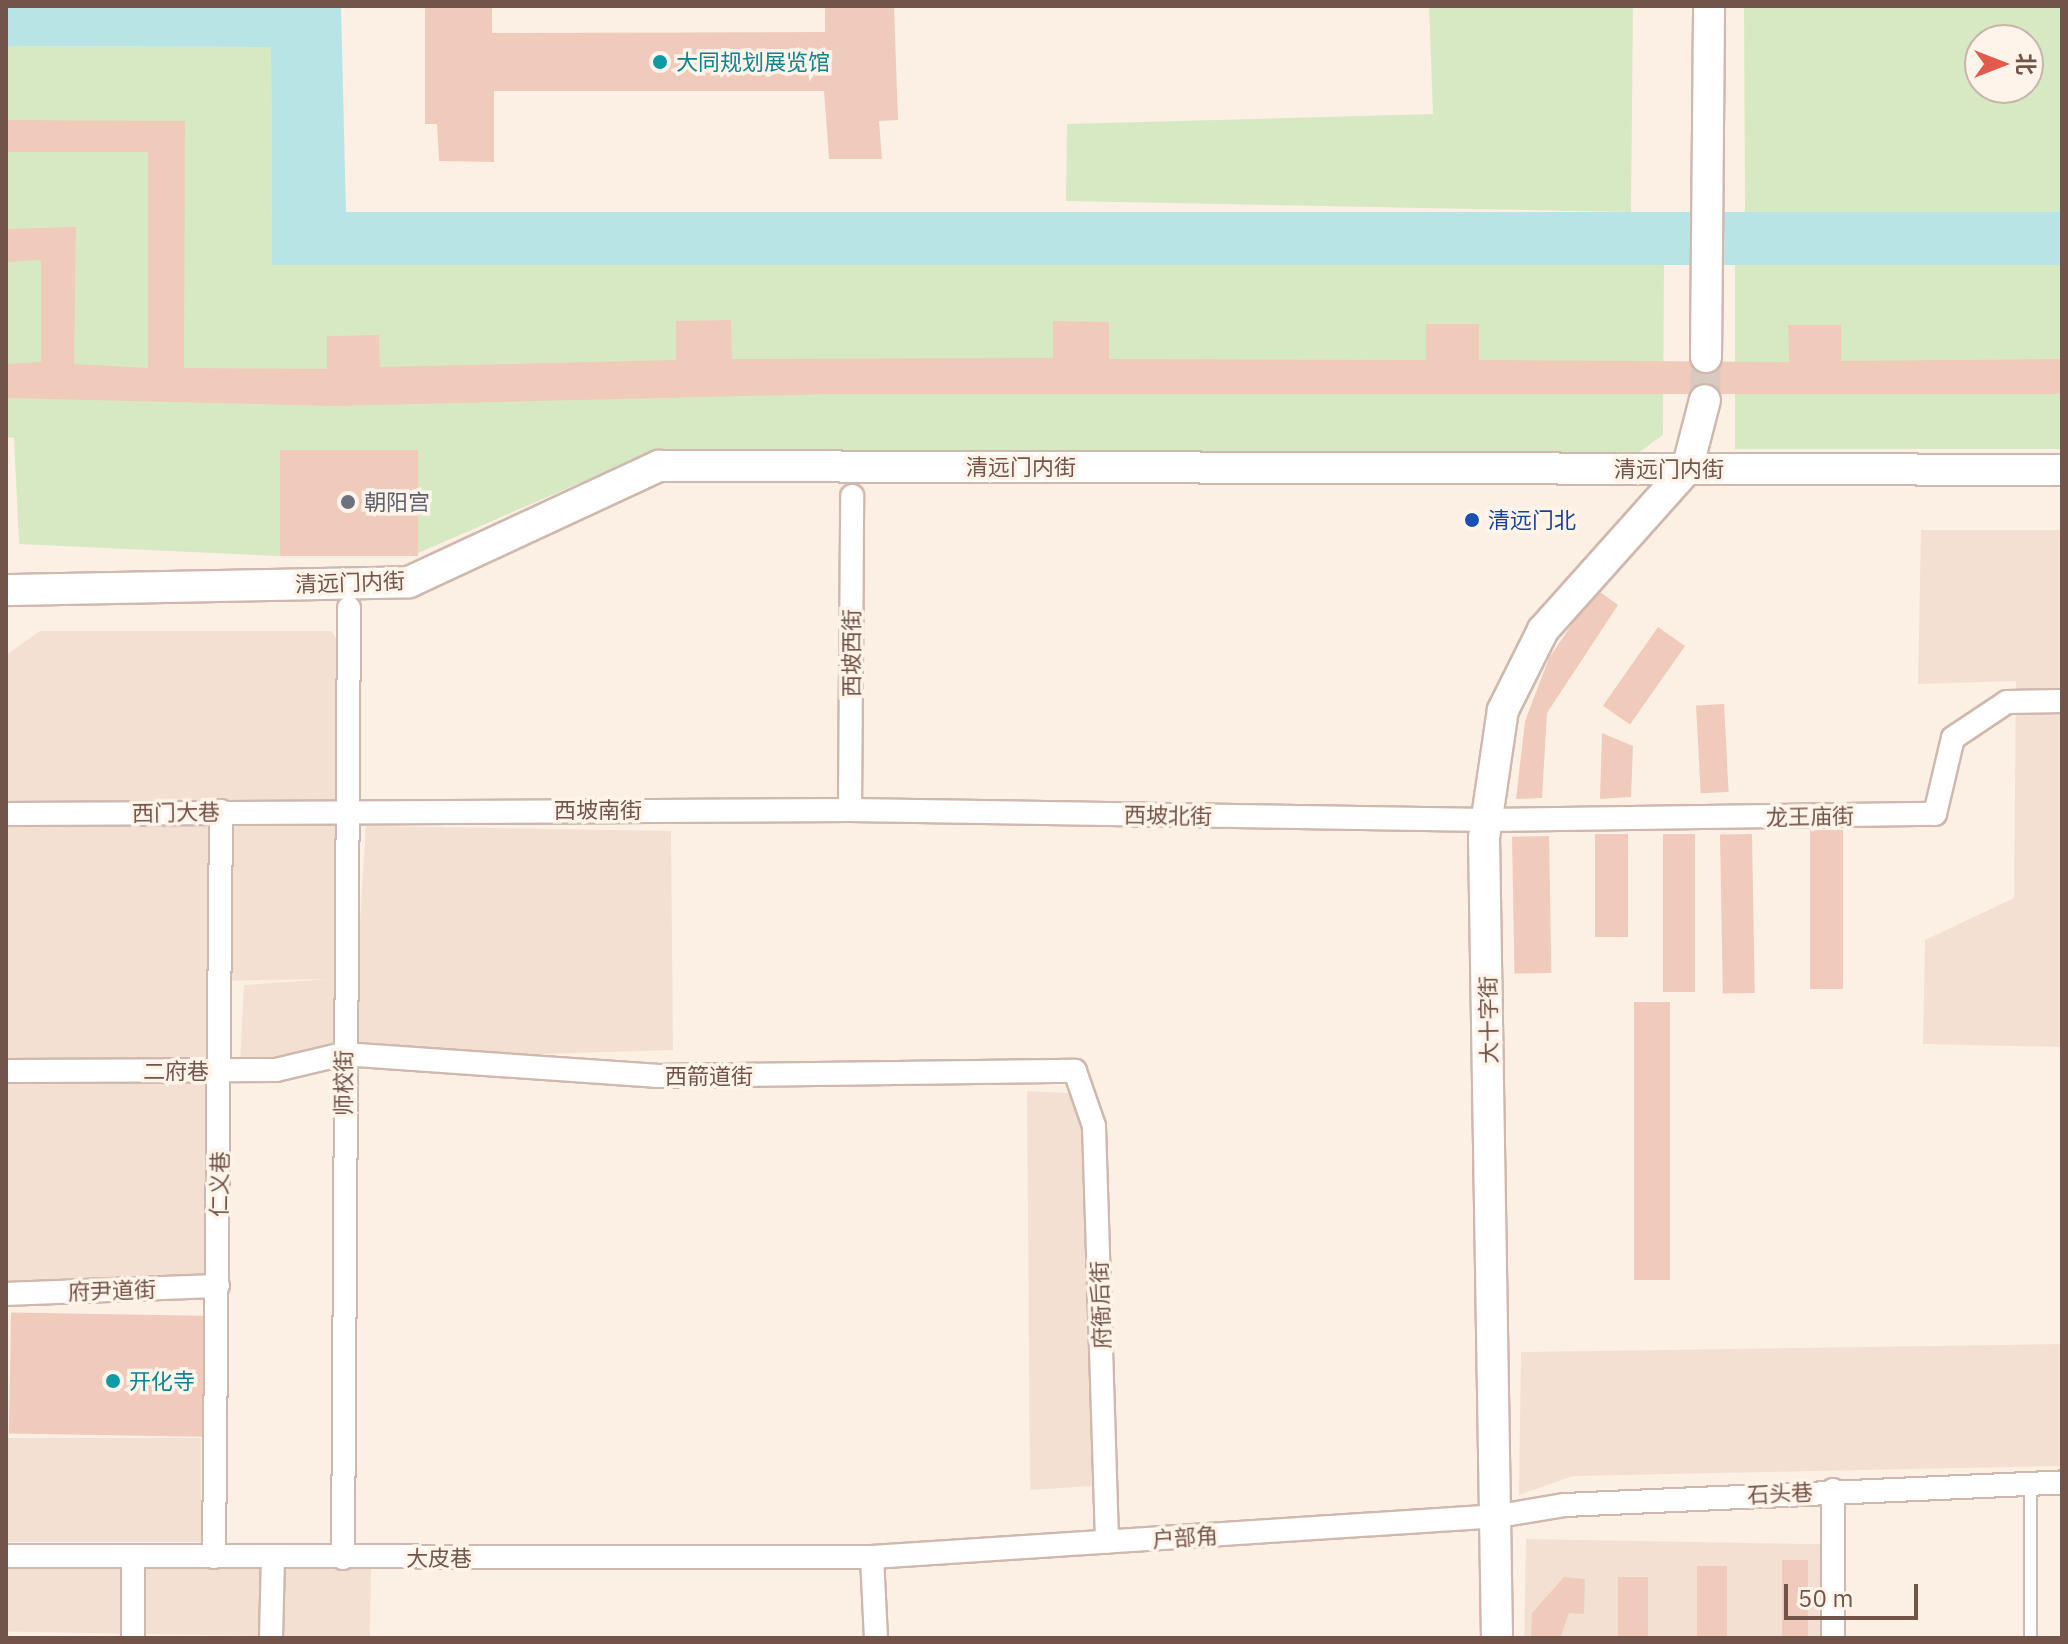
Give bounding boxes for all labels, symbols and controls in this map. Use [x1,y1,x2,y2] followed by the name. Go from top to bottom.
[1964,24,2044,104] north arrow
[676,49,830,75] place label: 大同规划展览馆
[651,53,669,71] marker: 大同规划展览馆
[2012,53,2041,75] text: 北
[966,454,1076,480] street label: 清远门内街
[1614,456,1724,482] street label: 清远门内街
[364,489,430,515] place label: 朝阳宫
[339,493,357,511] marker: 朝阳宫
[1488,507,1576,533] place label: 清远门北
[1463,511,1481,529] marker: 清远门北
[295,567,405,597] street label: 清远门内街
[838,609,864,697] street label: 西坡西街
[554,797,642,823] street label: 西坡南街
[132,798,220,826] street label: 西门大巷
[1124,801,1212,829] street label: 西坡北街
[1766,802,1854,830] street label: 龙王庙街
[1474,976,1502,1064] street label: 大十字街
[330,1050,356,1116] street label: 师校街
[143,1058,209,1084] street label: 二府巷
[665,1063,753,1089] street label: 西箭道街
[205,1151,233,1217] street label: 仁义巷
[1085,1261,1115,1349] street label: 府衙后街
[68,1275,156,1305] street label: 府尹道街
[129,1368,195,1394] place label: 开化寺
[104,1372,122,1390] marker: 开化寺
[1746,1478,1814,1508] street label: 石头巷
[1151,1522,1219,1552] street label: 户部角
[406,1545,472,1571] street label: 大皮巷
[1788,1568,1922,1618] scale bar
[1798,1582,1853,1614] text: 50 m

